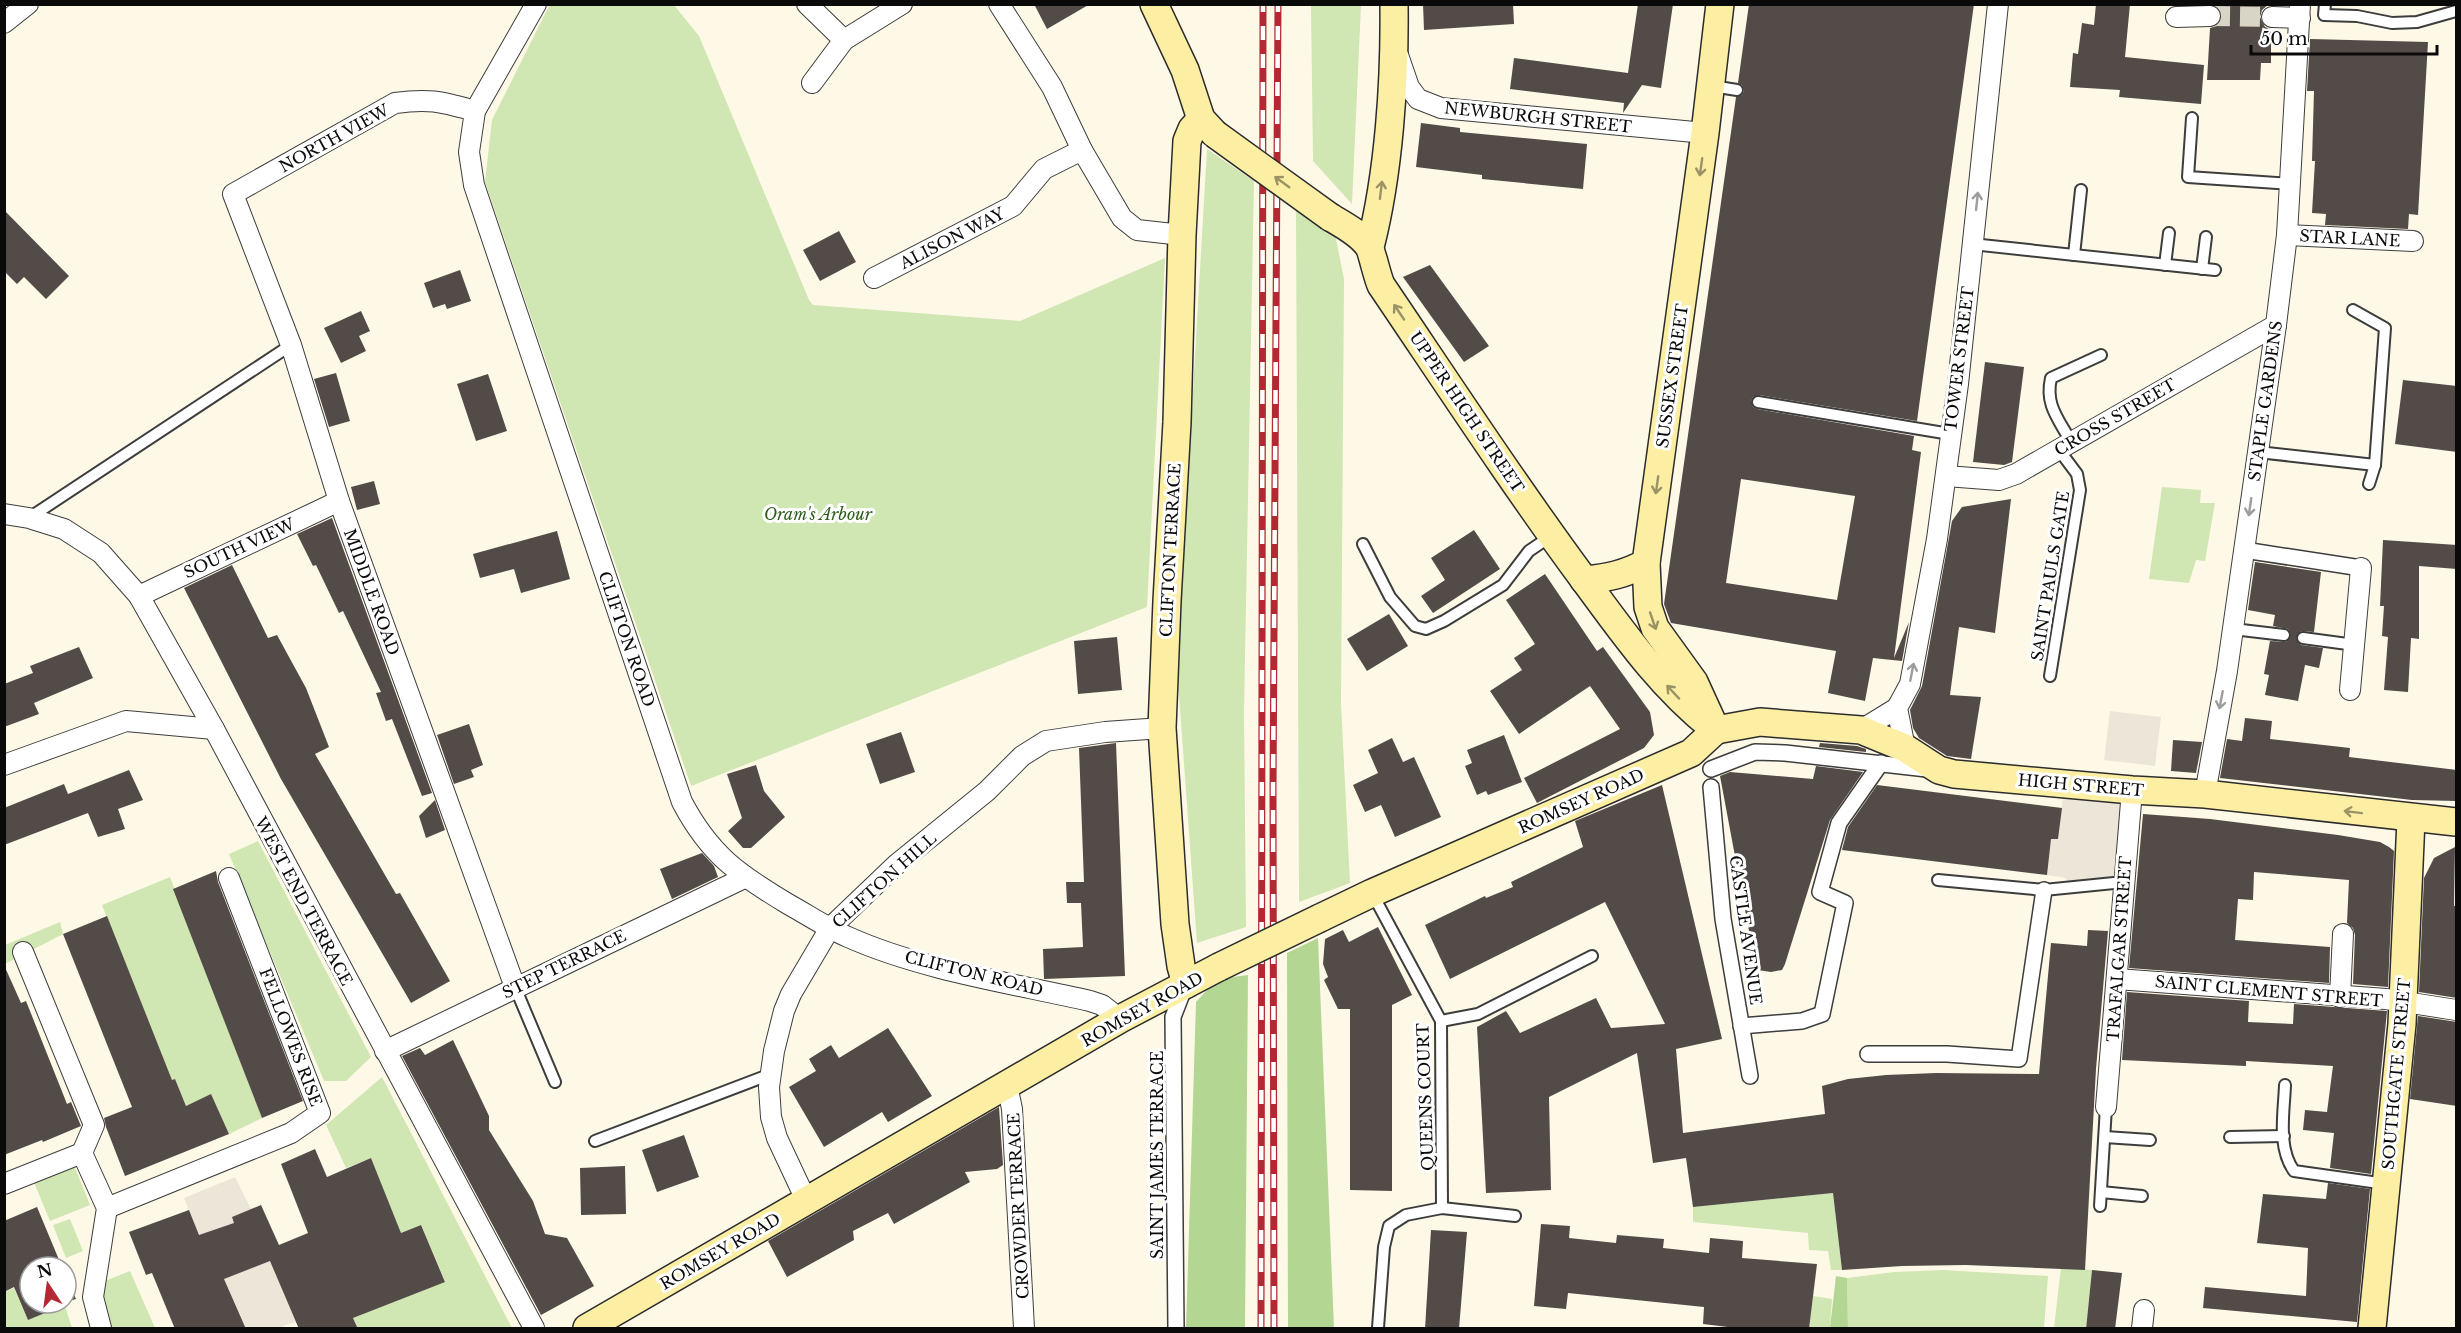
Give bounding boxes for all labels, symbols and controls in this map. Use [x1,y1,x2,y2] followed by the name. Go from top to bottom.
[2251,18,2437,56] scale bar
[2260,28,2308,50] text: 50 m
[1443,97,1633,137] street label: NEWBURGH STREET
[276,99,393,176] street label: NORTH VIEW
[1695,156,1706,176] one-way arrow
[1275,176,1291,189] one-way arrow
[1375,181,1386,201] one-way arrow
[1972,191,1983,211] one-way arrow
[895,203,1008,273] street label: ALISON WAY
[2299,225,2401,251] street label: STAR LANE
[1940,285,1978,433] street label: TOWER STREET
[1652,303,1692,449] street label: SUSSEX STREET
[1393,305,1405,321] one-way arrow
[2244,319,2286,483] street label: STAPLE GARDENS
[1405,327,1529,497] street label: UPPER HIGH STREET
[2051,374,2180,460] street label: CROSS STREET
[1155,463,1185,637] street label: CLIFTON TERRACE
[1651,474,1662,494] one-way arrow
[2027,490,2073,662] street label: SAINT PAULS GATE
[2245,497,2256,517] one-way arrow
[764,504,873,524] park label: Oram's Arbour
[180,513,298,582] street label: SOUTH VIEW
[340,526,404,658] street label: MIDDLE ROAD
[594,569,660,709] street label: CLIFTON ROAD
[1648,611,1659,630] one-way arrow
[1907,663,1918,683] one-way arrow
[1666,685,1680,700] one-way arrow
[2215,690,2226,709] one-way arrow
[1515,764,1647,838] street label: ROMSEY ROAD
[2017,770,2145,800] street label: HIGH STREET
[2344,807,2364,818] one-way arrow
[251,812,357,989] street label: WEST END TERRACE
[828,828,940,932] street label: CLIFTON HILL
[1726,854,1766,1006] street label: CASTLE AVENUE
[2103,855,2135,1042] street label: TRAFALGAR STREET
[499,925,629,1003] street label: STEP TERRACE
[903,946,1045,1000] street label: CLIFTON ROAD
[255,965,327,1109] street label: FELLOWES RISE
[1078,967,1206,1051] street label: ROMSEY ROAD
[2154,971,2384,1011] street label: SAINT CLEMENT STREET
[2378,977,2414,1171] street label: SOUTHGATE STREET
[1412,1023,1438,1171] street label: QUEENS COURT
[1147,1051,1167,1259] street label: SAINT JAMES TERRACE
[1003,1112,1033,1300] street label: CROWDER TERRACE
[656,1208,784,1294] street label: ROMSEY ROAD
[18,1255,78,1315] north arrow
[35,1259,54,1282] text: N

